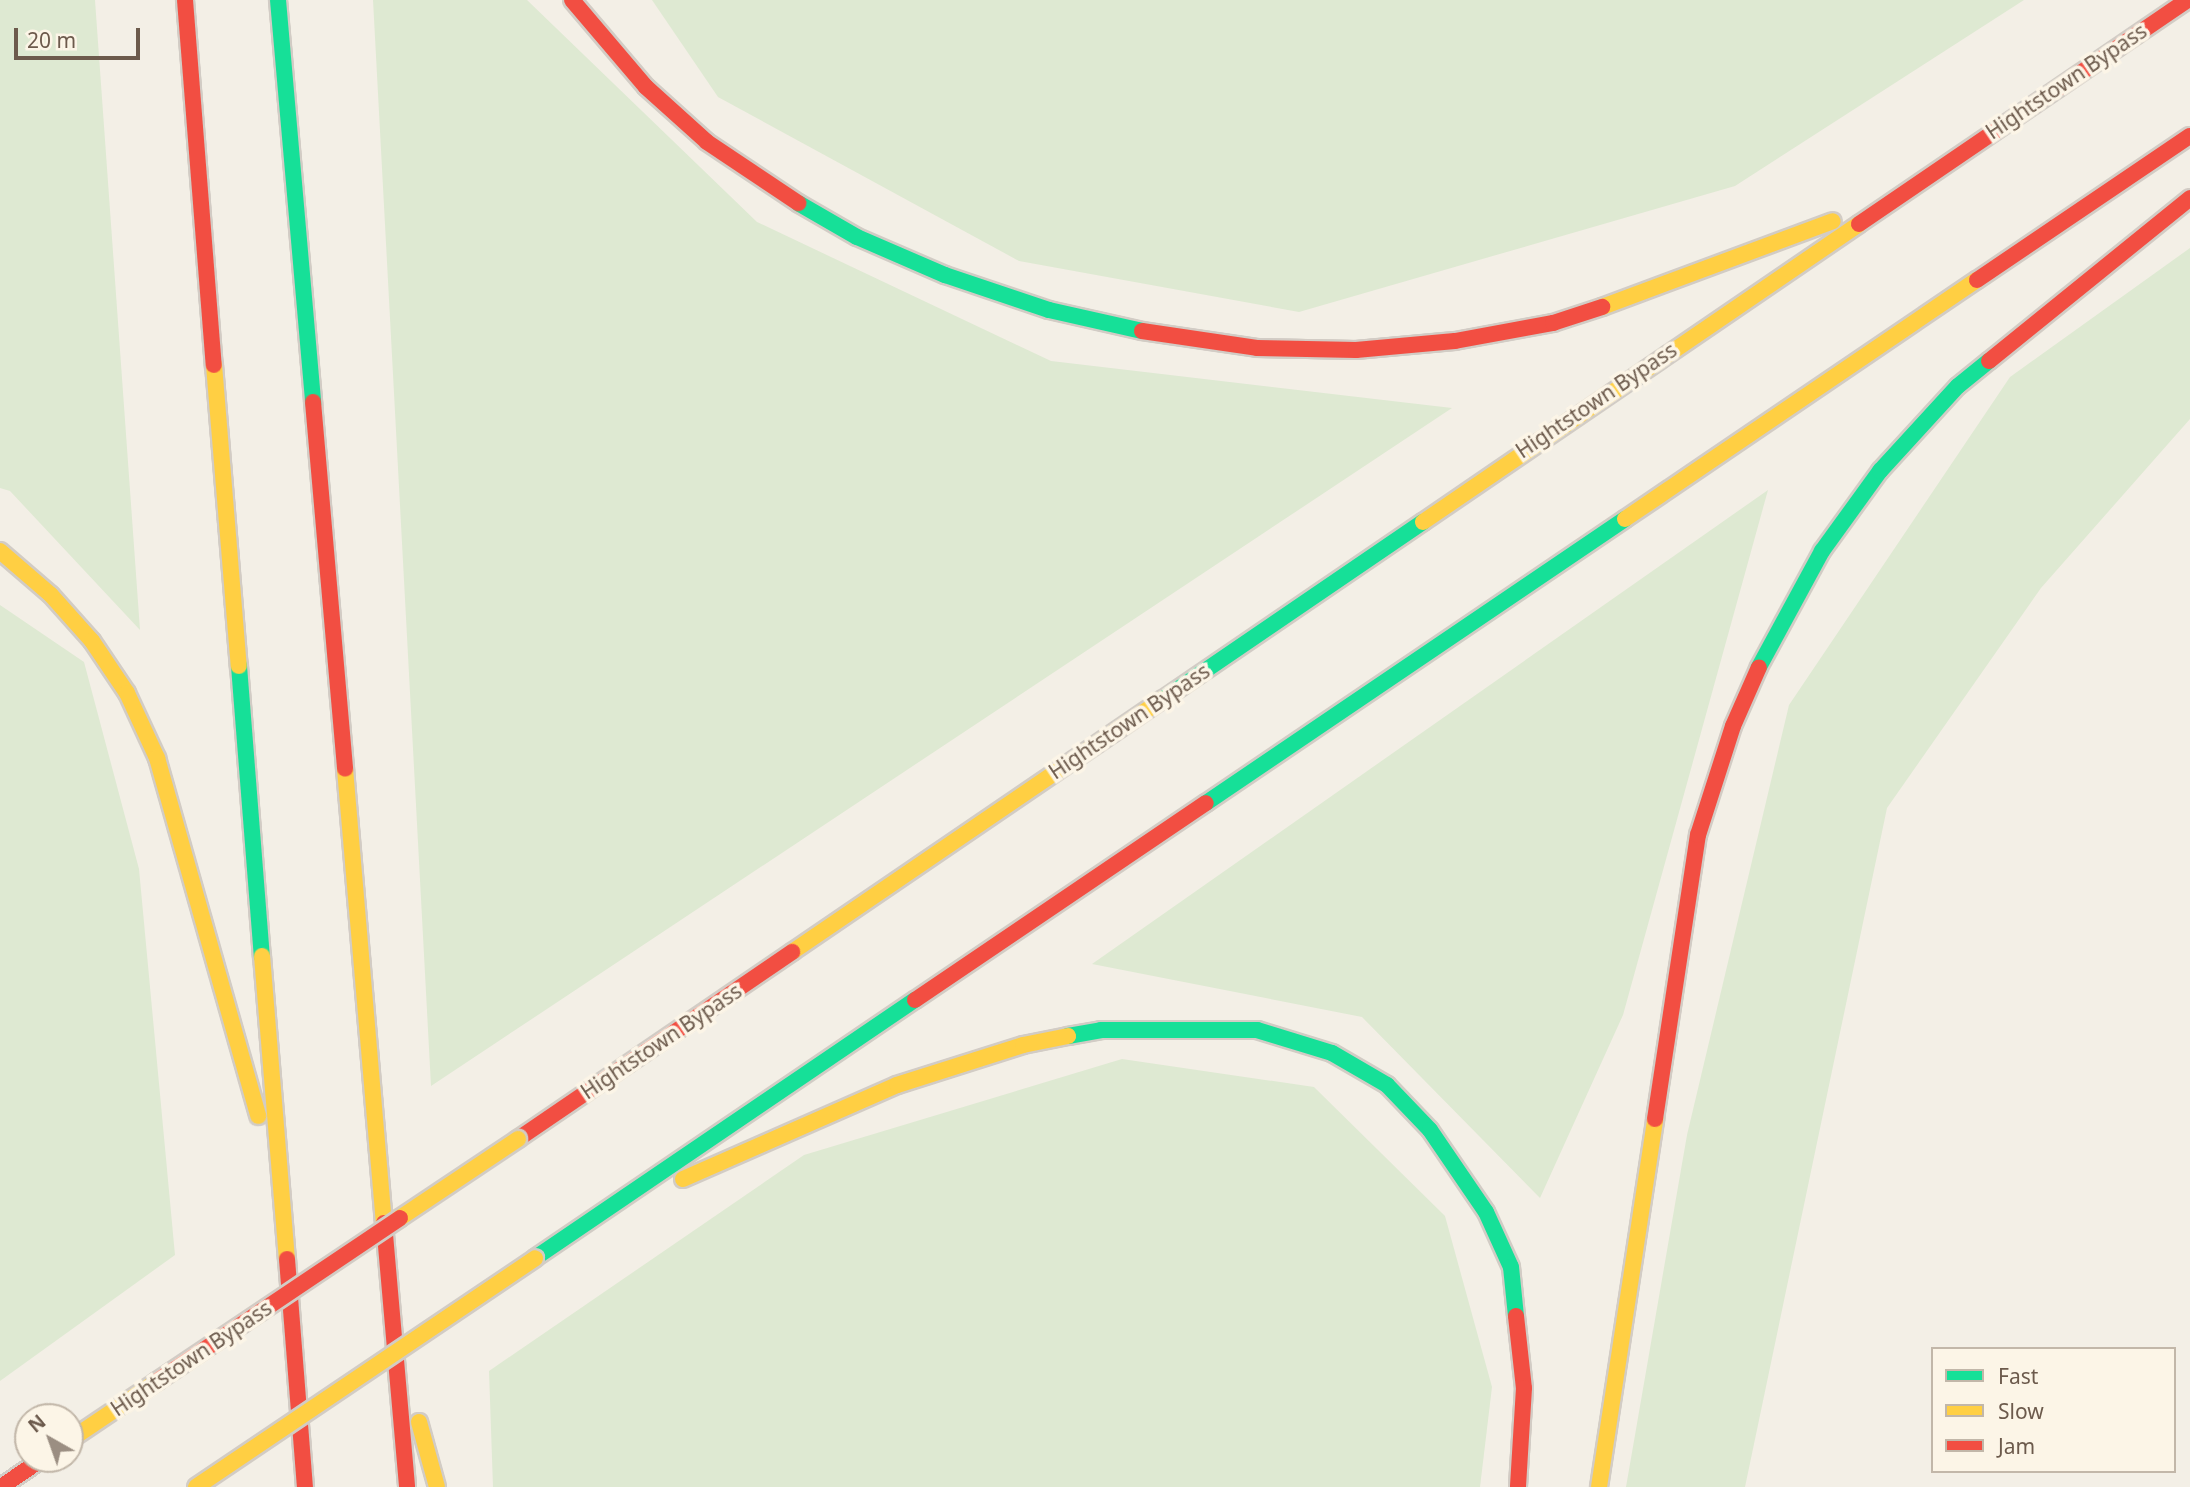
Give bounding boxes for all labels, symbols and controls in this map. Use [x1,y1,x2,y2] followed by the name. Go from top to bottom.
[18,14,144,58] scale bar
[1981,18,2151,144] street label: Hightstown Bypass
[27,26,76,54] text: 20 m
[1511,337,1681,463] street label: Hightstown Bypass
[1044,658,1214,784] street label: Hightstown Bypass
[576,978,746,1104] street label: Hightstown Bypass
[106,1295,276,1421] street label: Hightstown Bypass
[1931,1347,2176,1473] legend
[1998,1362,2038,1390] text: Fast
[1998,1397,2044,1425] text: Slow
[14,1403,84,1473] north arrow
[23,1409,51,1438] text: N
[1998,1432,2035,1460] text: Jam

